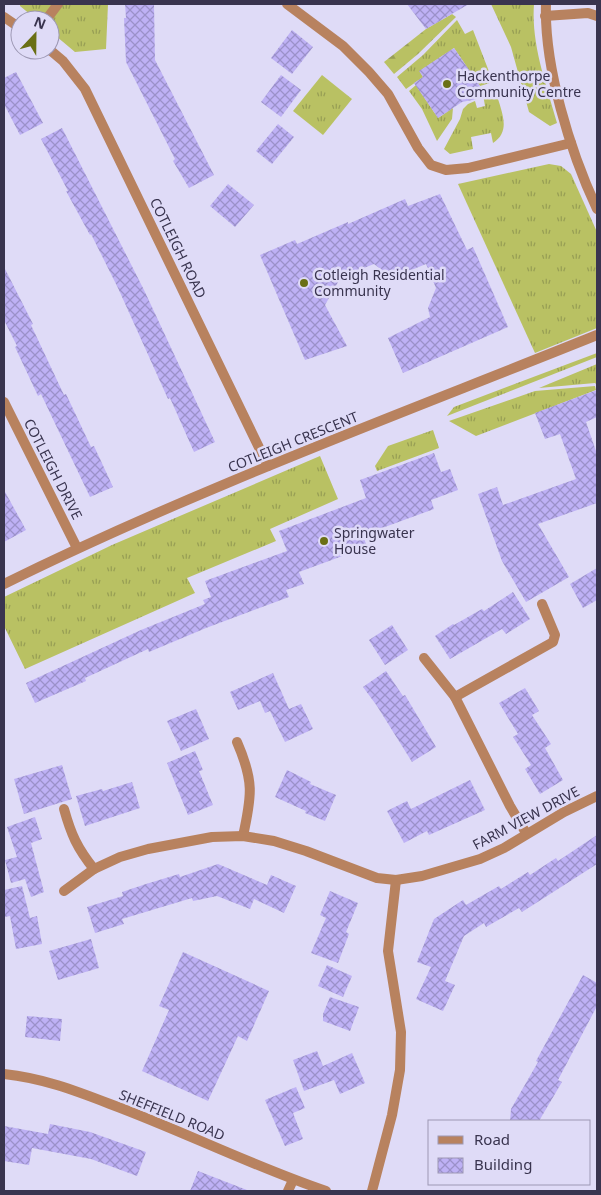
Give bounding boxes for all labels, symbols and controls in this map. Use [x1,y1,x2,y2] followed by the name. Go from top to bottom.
[10,10,60,60] north arrow
[31,12,49,33] text: N
[457,66,581,101] place label: Hackenthorpe Community Centre
[441,78,453,90] marker: Hackenthorpe Community Centre
[146,194,211,301] street label: COTLEIGH ROAD
[314,265,445,300] place label: Cotleigh Residential Community
[298,277,310,289] marker: Cotleigh Residential Community
[225,407,361,476] street label: COTLEIGH CRESCENT
[20,415,87,522] street label: COTLEIGH DRIVE
[334,523,415,558] place label: Springwater House
[318,535,330,547] marker: Springwater House
[469,781,583,854] street label: FARM VIEW DRIVE
[116,1085,228,1144] street label: SHEFFIELD ROAD
[428,1120,591,1185] legend
[474,1129,510,1149] text: Road
[474,1154,532,1174] text: Building

